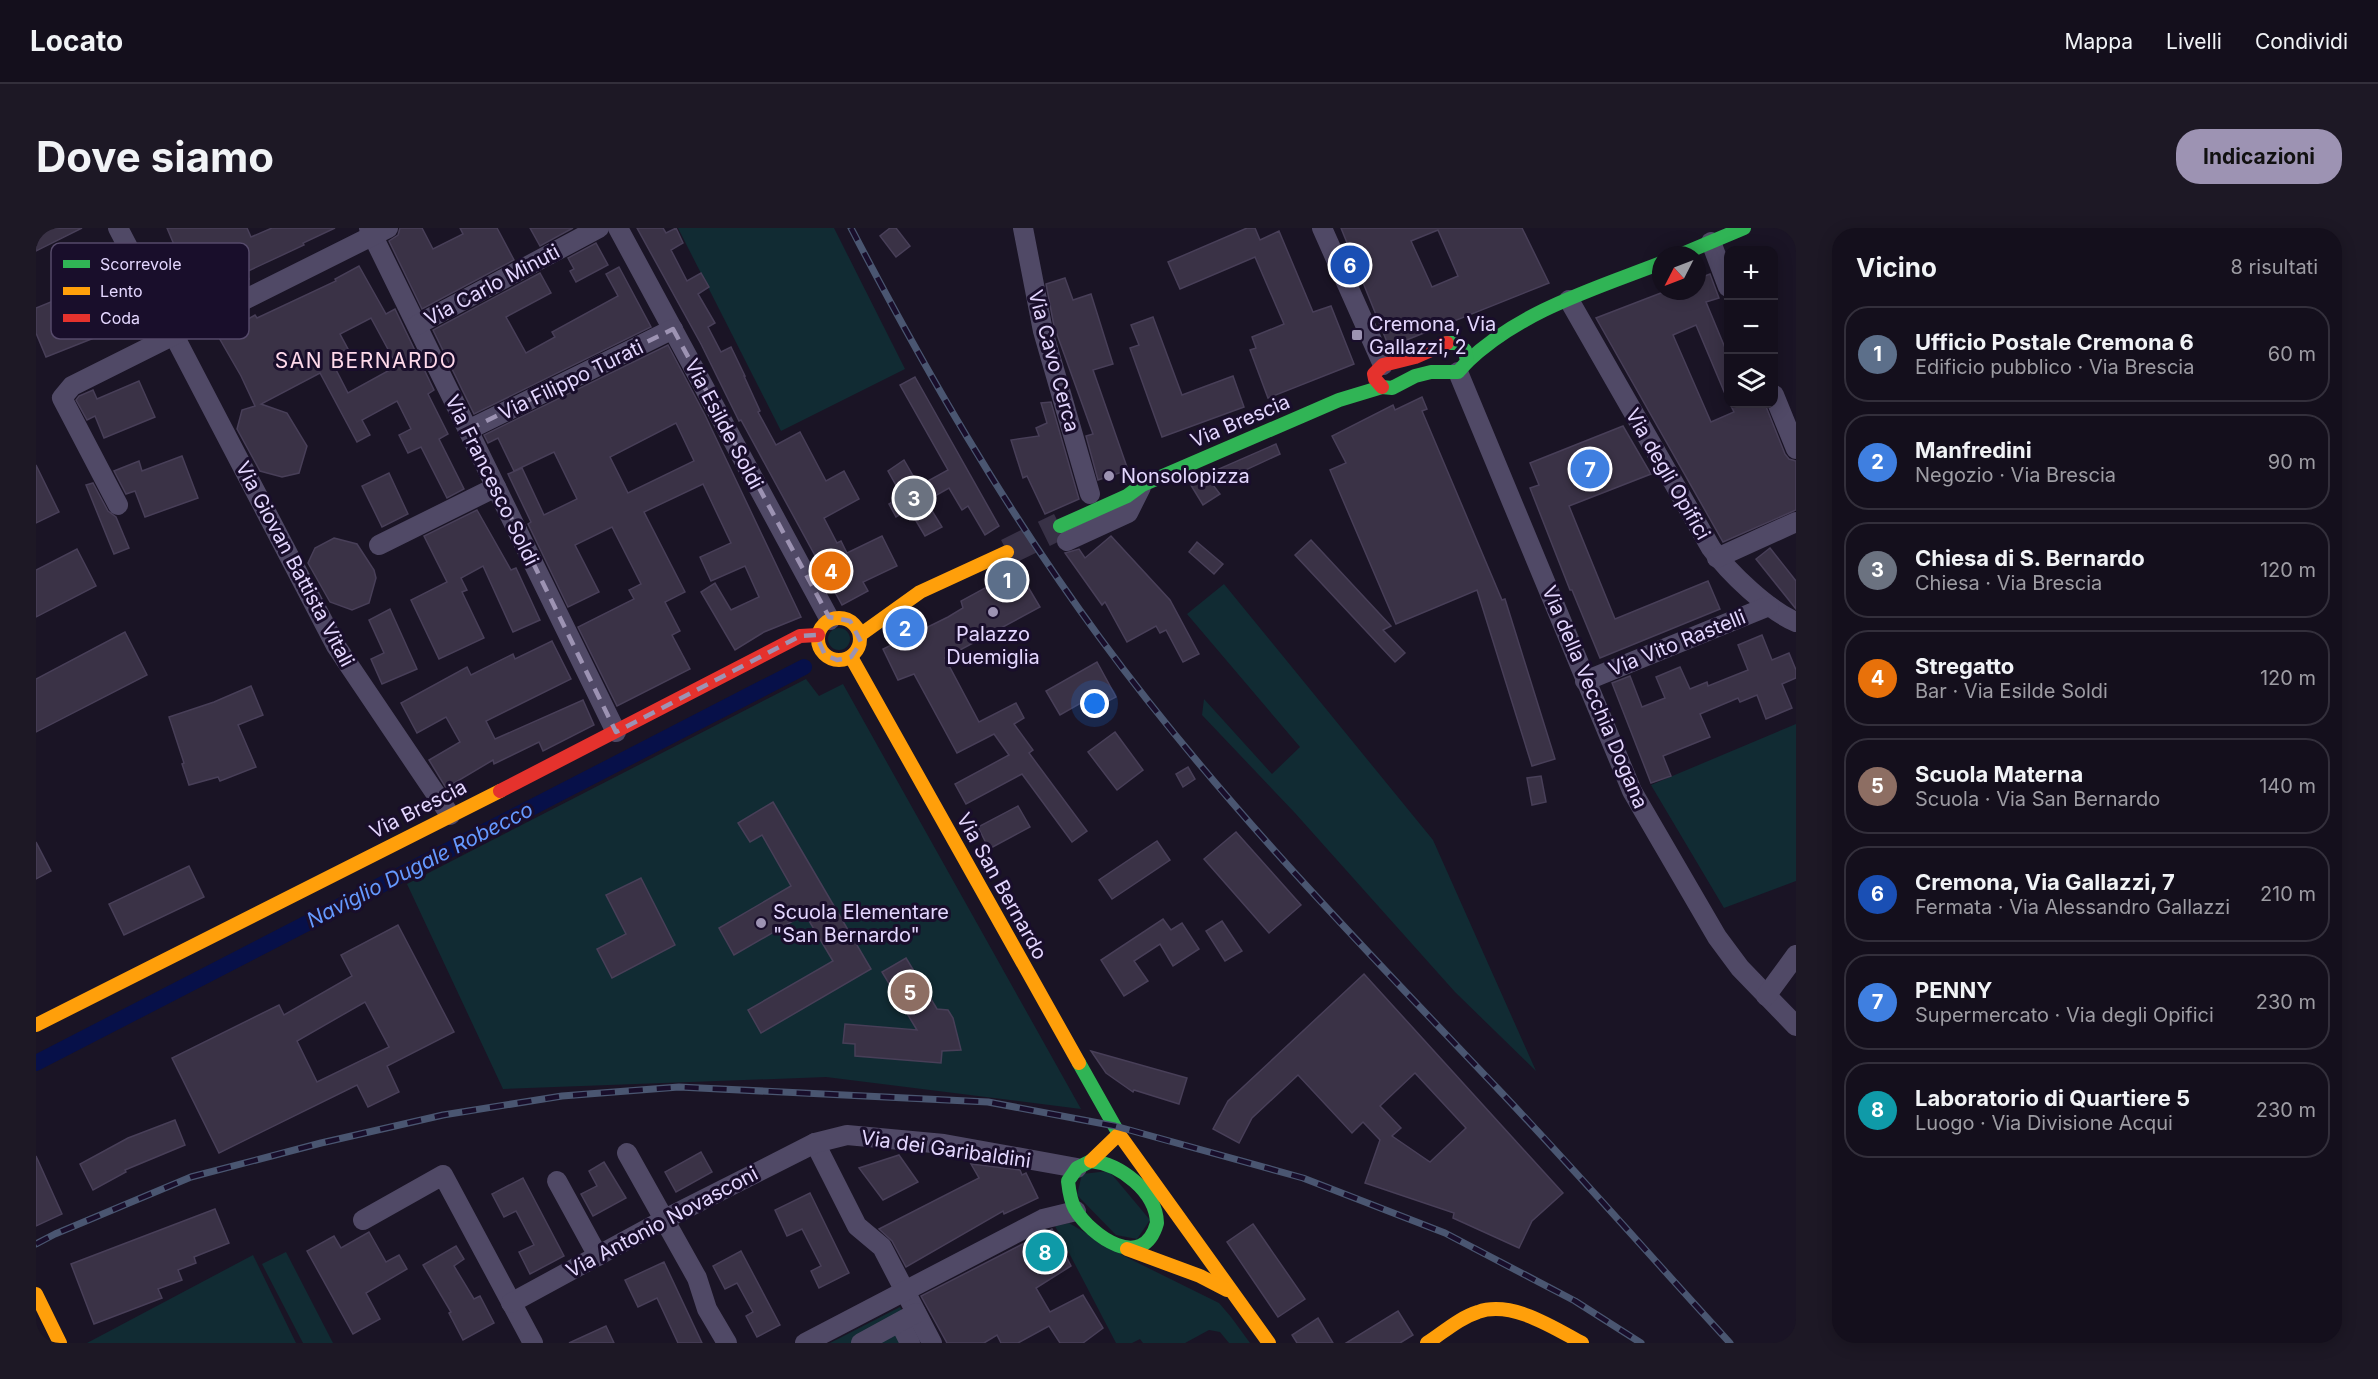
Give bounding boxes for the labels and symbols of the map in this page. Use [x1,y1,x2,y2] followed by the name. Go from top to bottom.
[420,239,564,331] street label: Via Carlo Minuti
[51,243,249,339] legend
[1330,243,1370,288] pin: 6
[1652,246,1706,300] north arrow
[100,254,182,274] text: Scorrevole
[100,281,143,301] text: Lento
[1024,287,1084,435] street label: Via Cavo Cerca
[100,308,140,328] text: Coda
[1369,312,1496,359] place label: Cremona, Via Gallazzi, 2
[1350,328,1364,342] marker: Cremona, Via Gallazzi, 2
[495,335,647,425] street label: Via Filippo Turati
[275,348,457,373] district label: SAN BERNARDO
[680,355,768,493] street label: Via Esilde Soldi
[1187,389,1293,453] street label: Via Brescia
[440,391,544,569] street label: Via Francesco Soldi
[1621,404,1715,544] street label: Via degli Opifici
[1570,446,1610,492] pin: 7
[231,457,359,671] street label: Via Giovan Battista Vitali
[1121,464,1250,488] place label: Nonsolopizza
[1102,469,1116,483] marker: Nonsolopizza
[894,476,934,520] pin: 3
[812,548,850,594] pin: 4
[988,558,1026,602] pin: 1
[1537,582,1653,812] street label: Via della Vecchia Dogana
[986,605,1000,619] marker: Palazzo Duemiglia
[1605,605,1749,681] street label: Via Vito Rastelli
[886,606,924,650] pin: 2
[946,622,1040,669] place label: Palazzo Duemiglia
[1080,689,1109,718] your location
[366,774,470,844] street label: Via Brescia
[302,797,537,933] water label: Naviglio Dugale Robecco
[952,808,1052,964] street label: Via San Bernardo
[773,900,949,947] place label: Scuola Elementare "San Bernardo"
[754,916,768,930] marker: Scuola Elementare "San Bernardo"
[890,970,930,1014] pin: 5
[860,1125,1032,1173] street label: Via dei Garibaldini
[562,1161,762,1283] street label: Via Antonio Novasconi
[1026,1230,1064,1274] pin: 8

